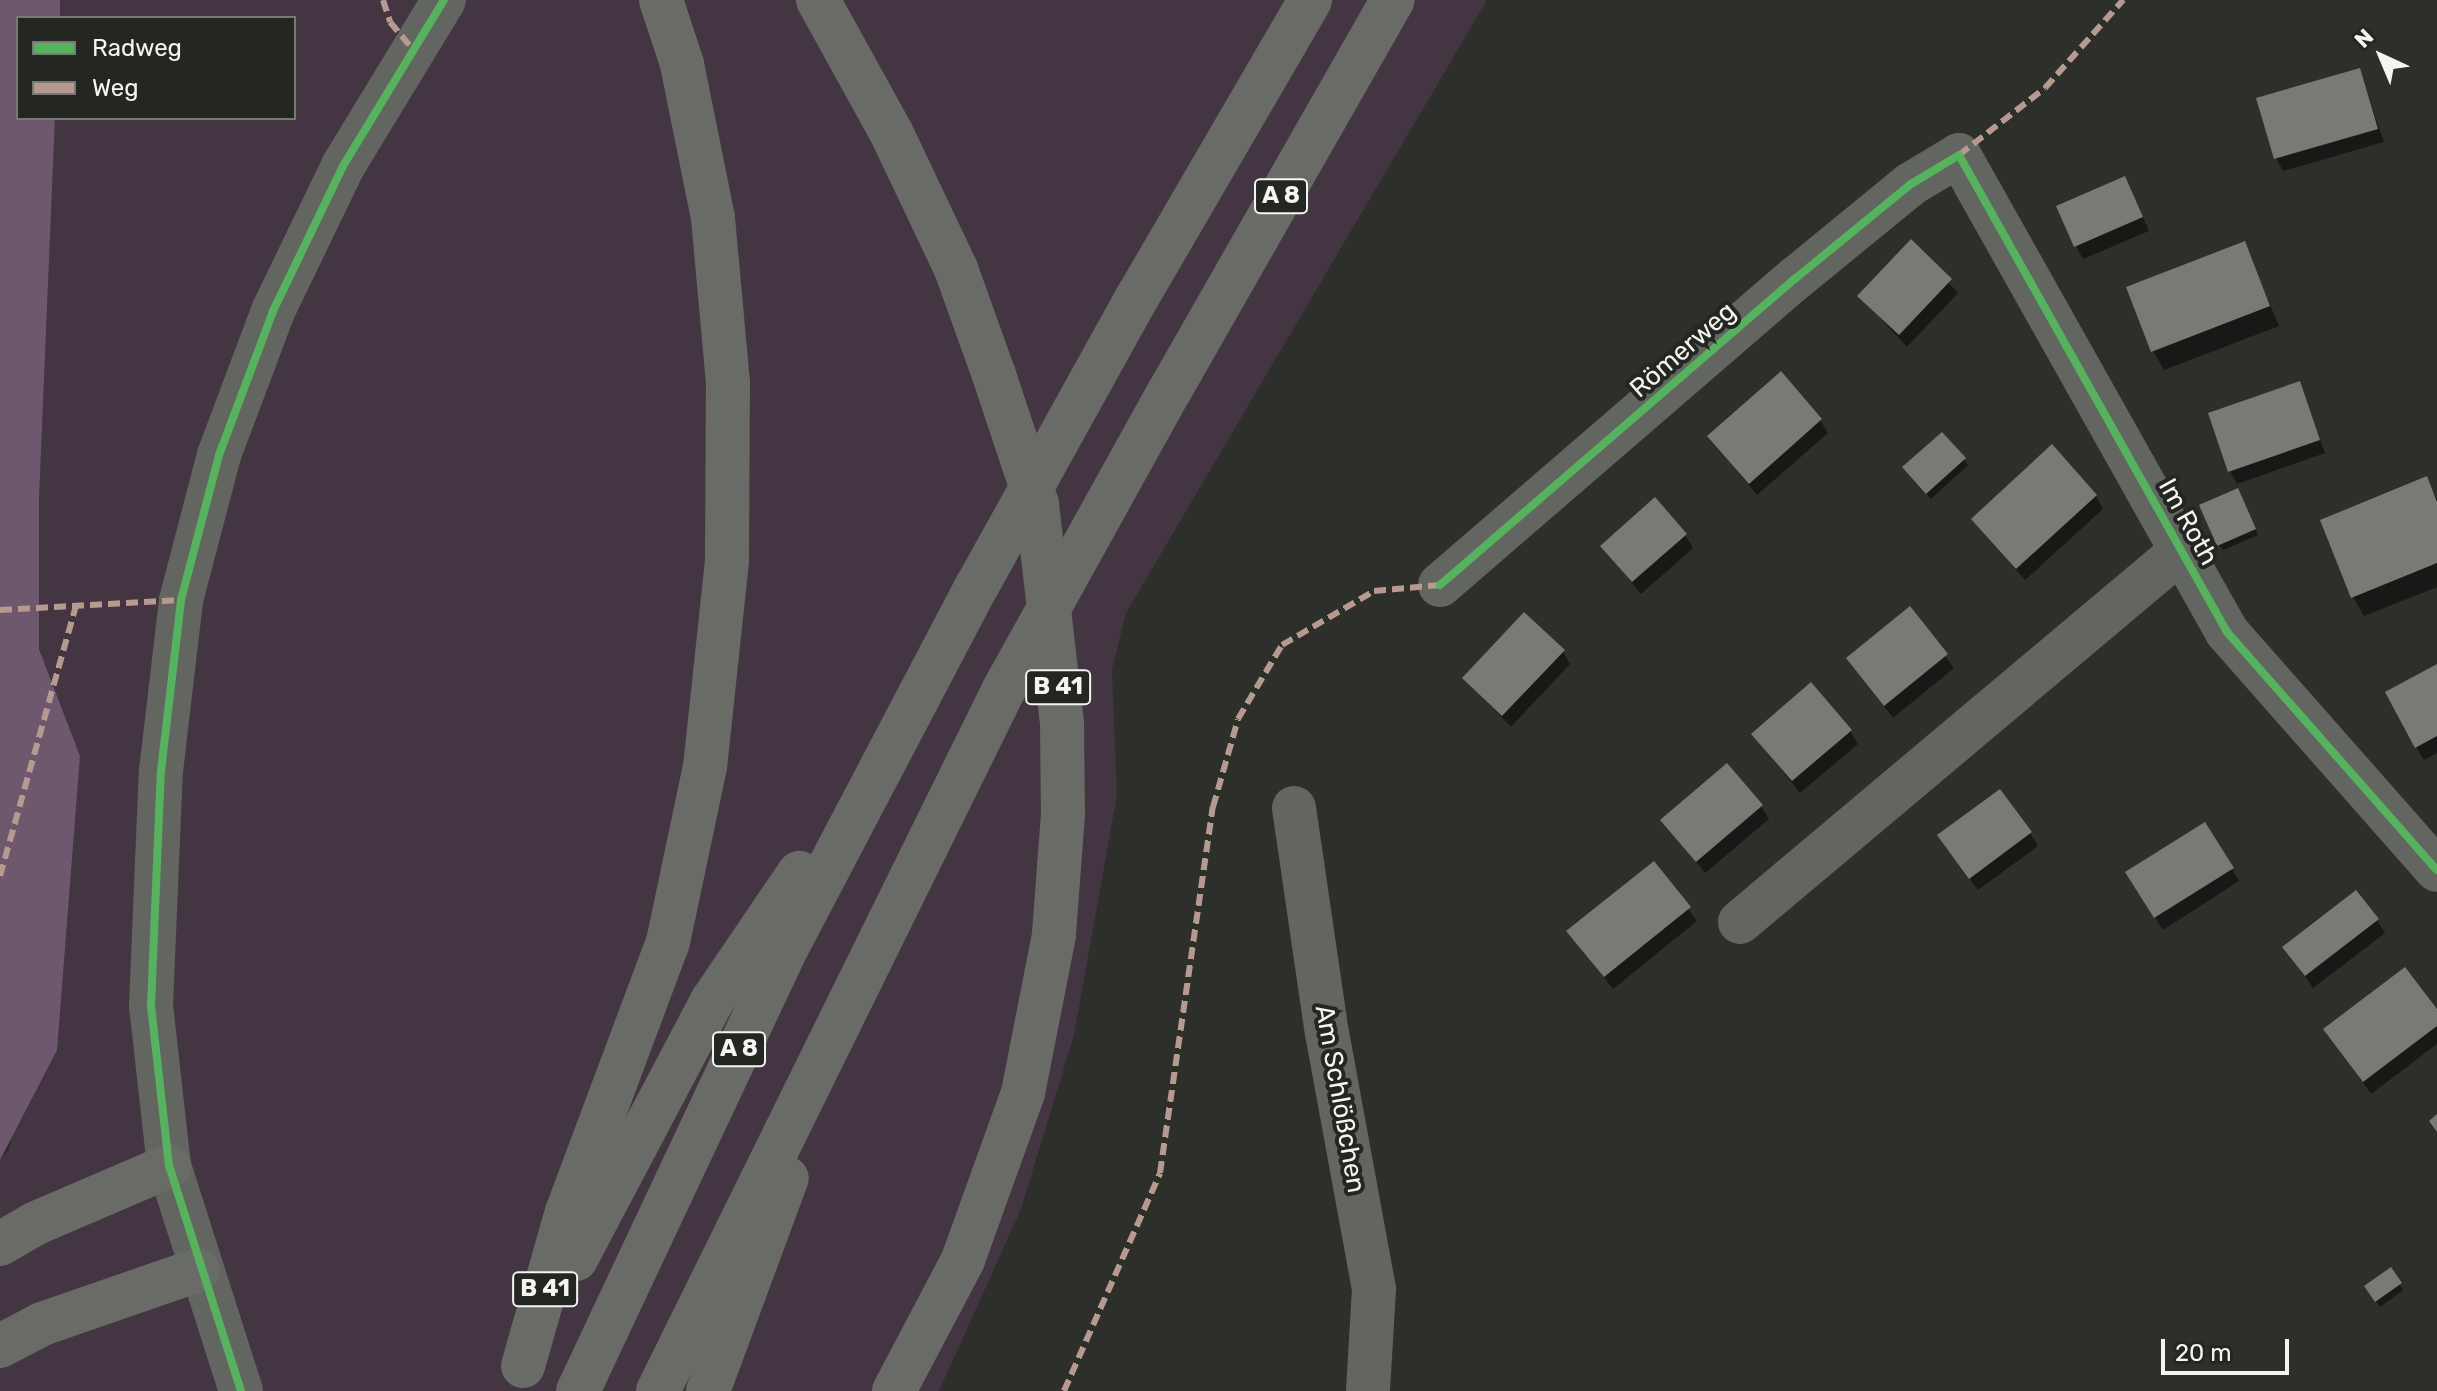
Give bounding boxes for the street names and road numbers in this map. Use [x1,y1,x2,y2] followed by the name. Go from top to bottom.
[1253,176,1309,216] road number: A 8
[1624,296,1742,404] street label: Römerweg
[2152,473,2224,571] street label: Im Roth
[1024,667,1092,707] road number: B 41
[1308,1003,1372,1195] street label: Am Schlößchen
[711,1029,767,1069] road number: A 8
[511,1269,579,1309] road number: B 41

